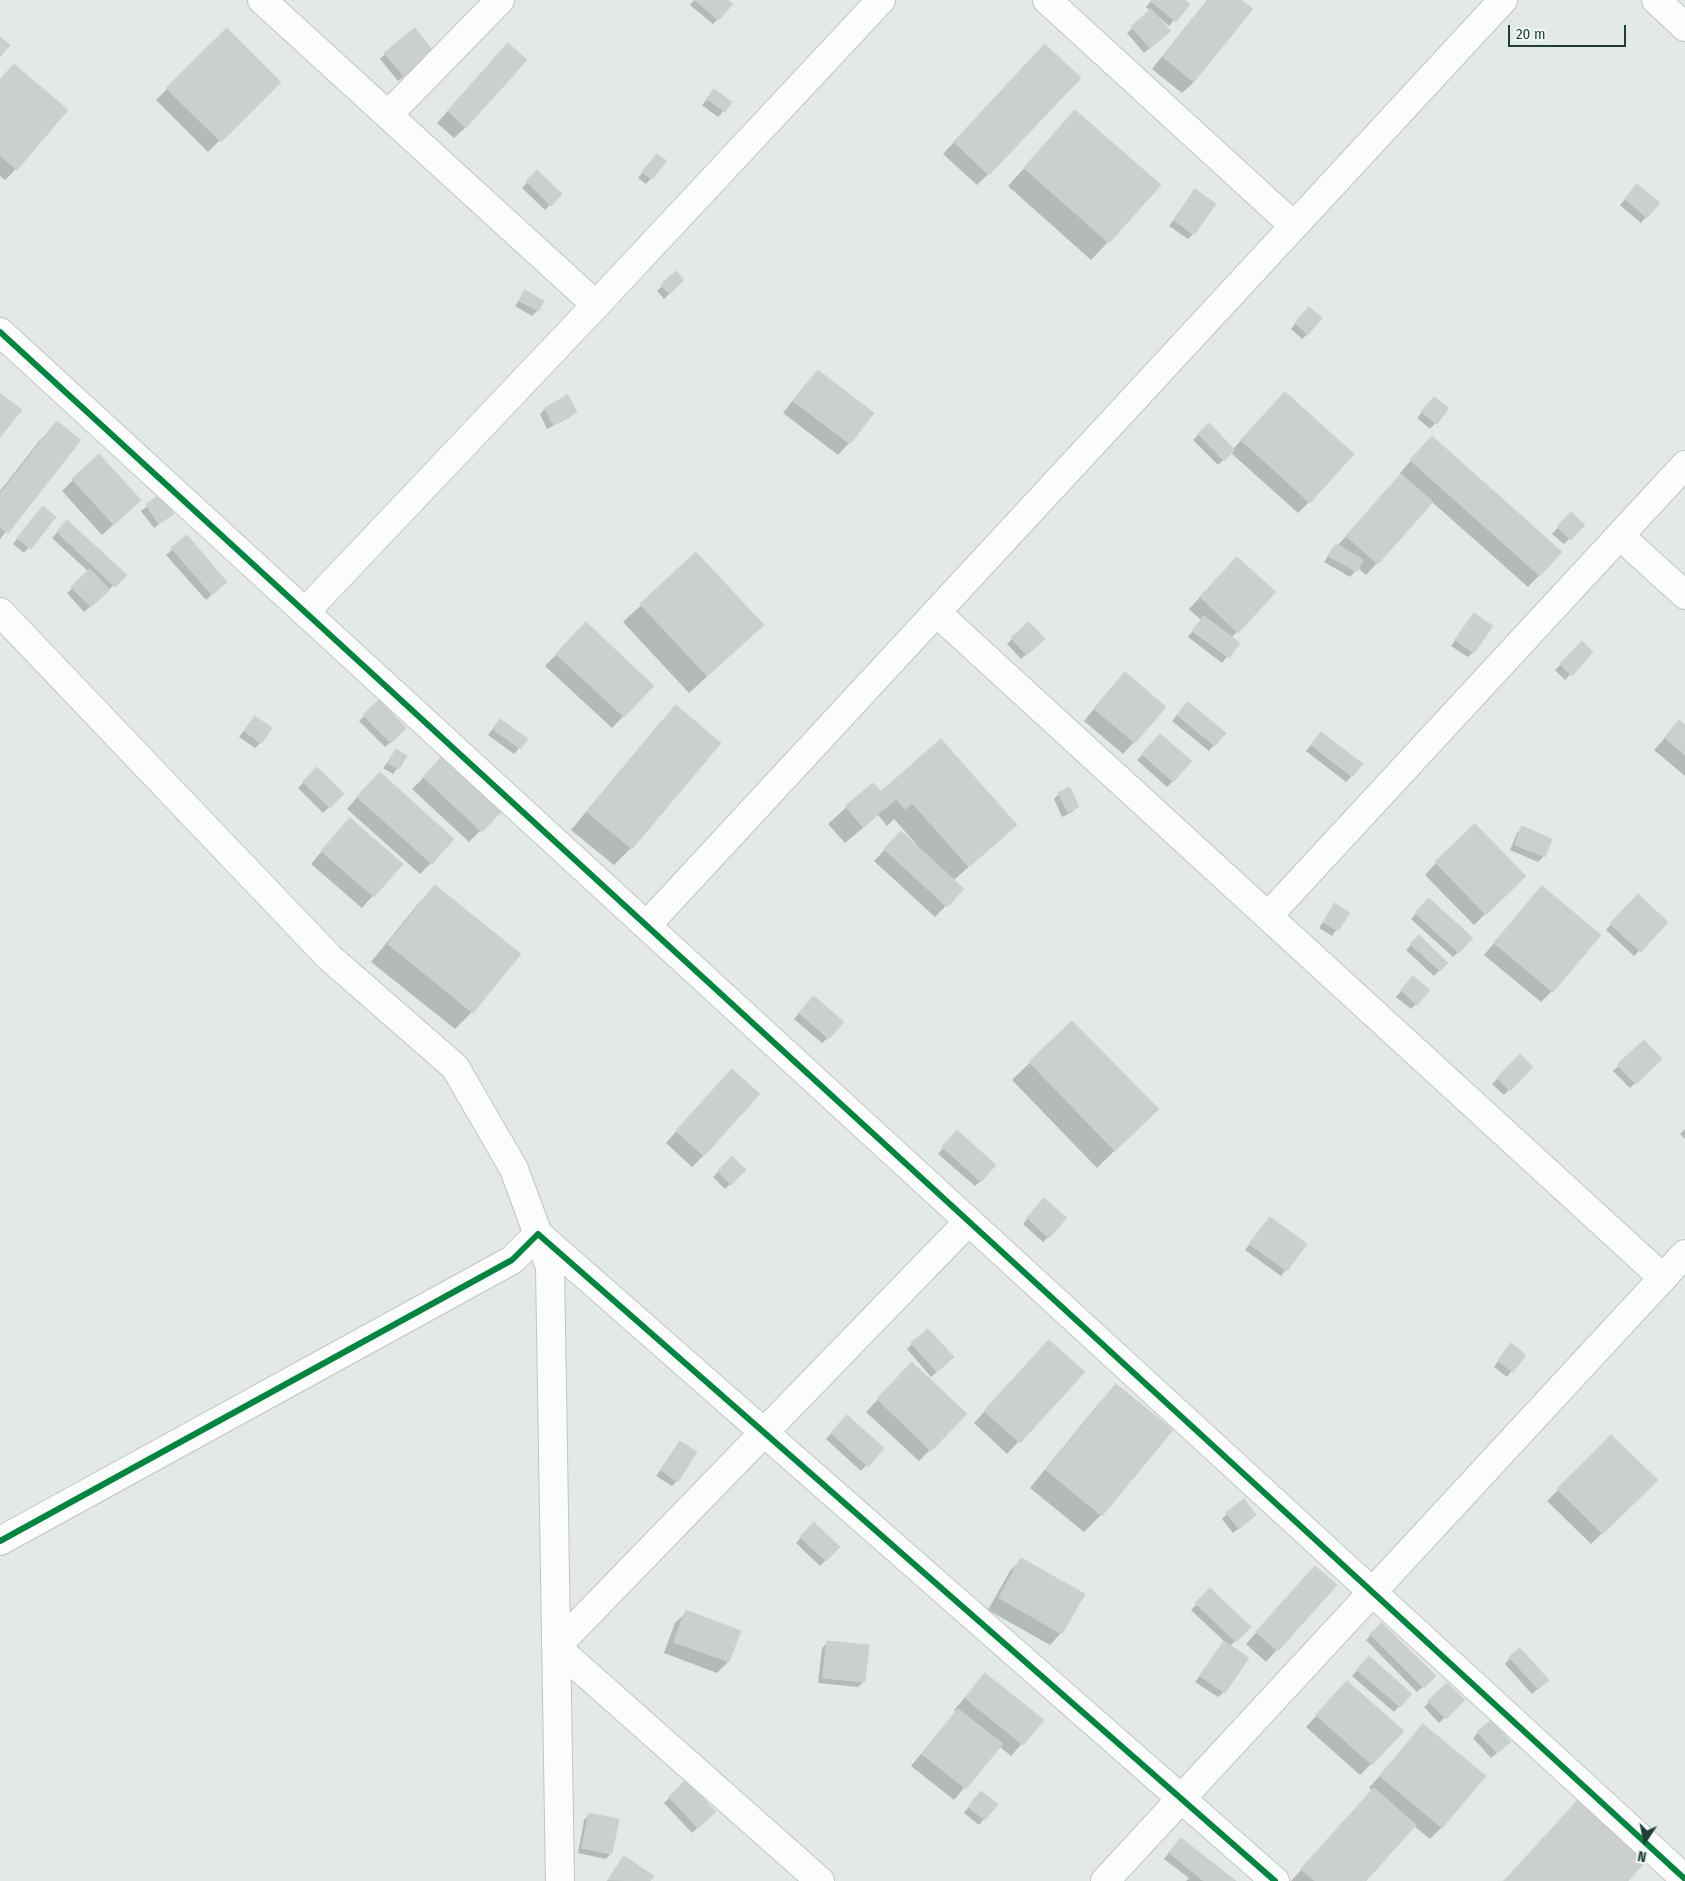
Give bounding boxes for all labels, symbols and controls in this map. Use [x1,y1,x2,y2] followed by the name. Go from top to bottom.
[1510,15,1628,47] scale bar
[1516,25,1546,43] text: 20 m
[1620,1816,1670,1866] north arrow
[1636,1847,1648,1865] text: N

